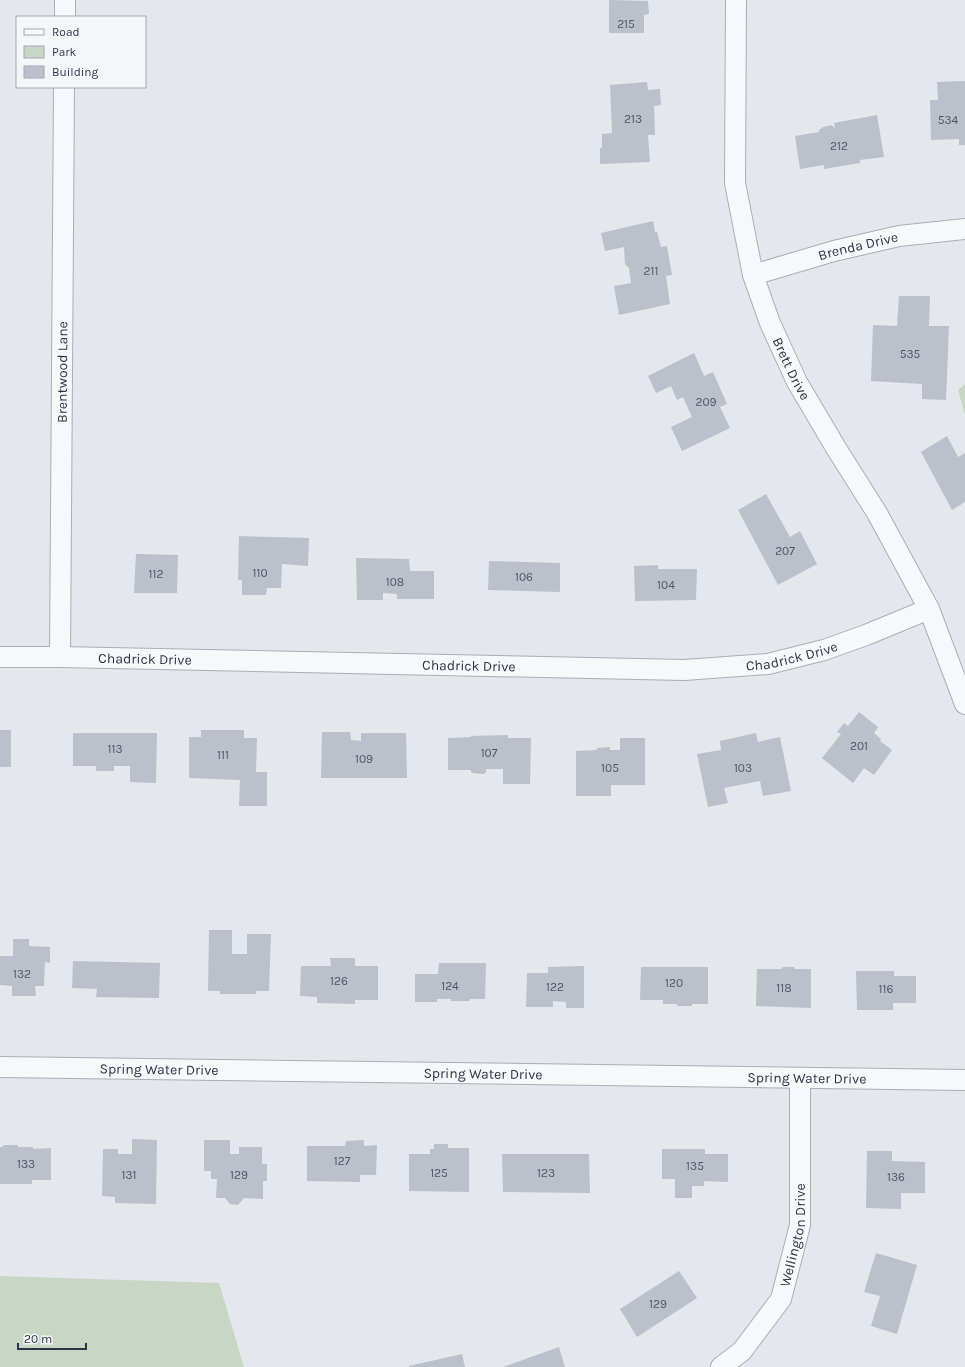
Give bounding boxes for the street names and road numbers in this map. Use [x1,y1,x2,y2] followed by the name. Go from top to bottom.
[816,229,900,264] street label: Brenda Drive
[54,321,71,423] street label: Brentwood Lane
[769,335,814,403] street label: Brett Drive
[745,638,840,675] street label: Chadrick Drive
[98,650,192,669] street label: Chadrick Drive
[422,657,516,675] street label: Chadrick Drive
[99,1060,219,1079] street label: Spring Water Drive
[423,1065,543,1083] street label: Spring Water Drive
[747,1069,867,1088] street label: Spring Water Drive
[776,1183,809,1289] street label: Wellington Drive

